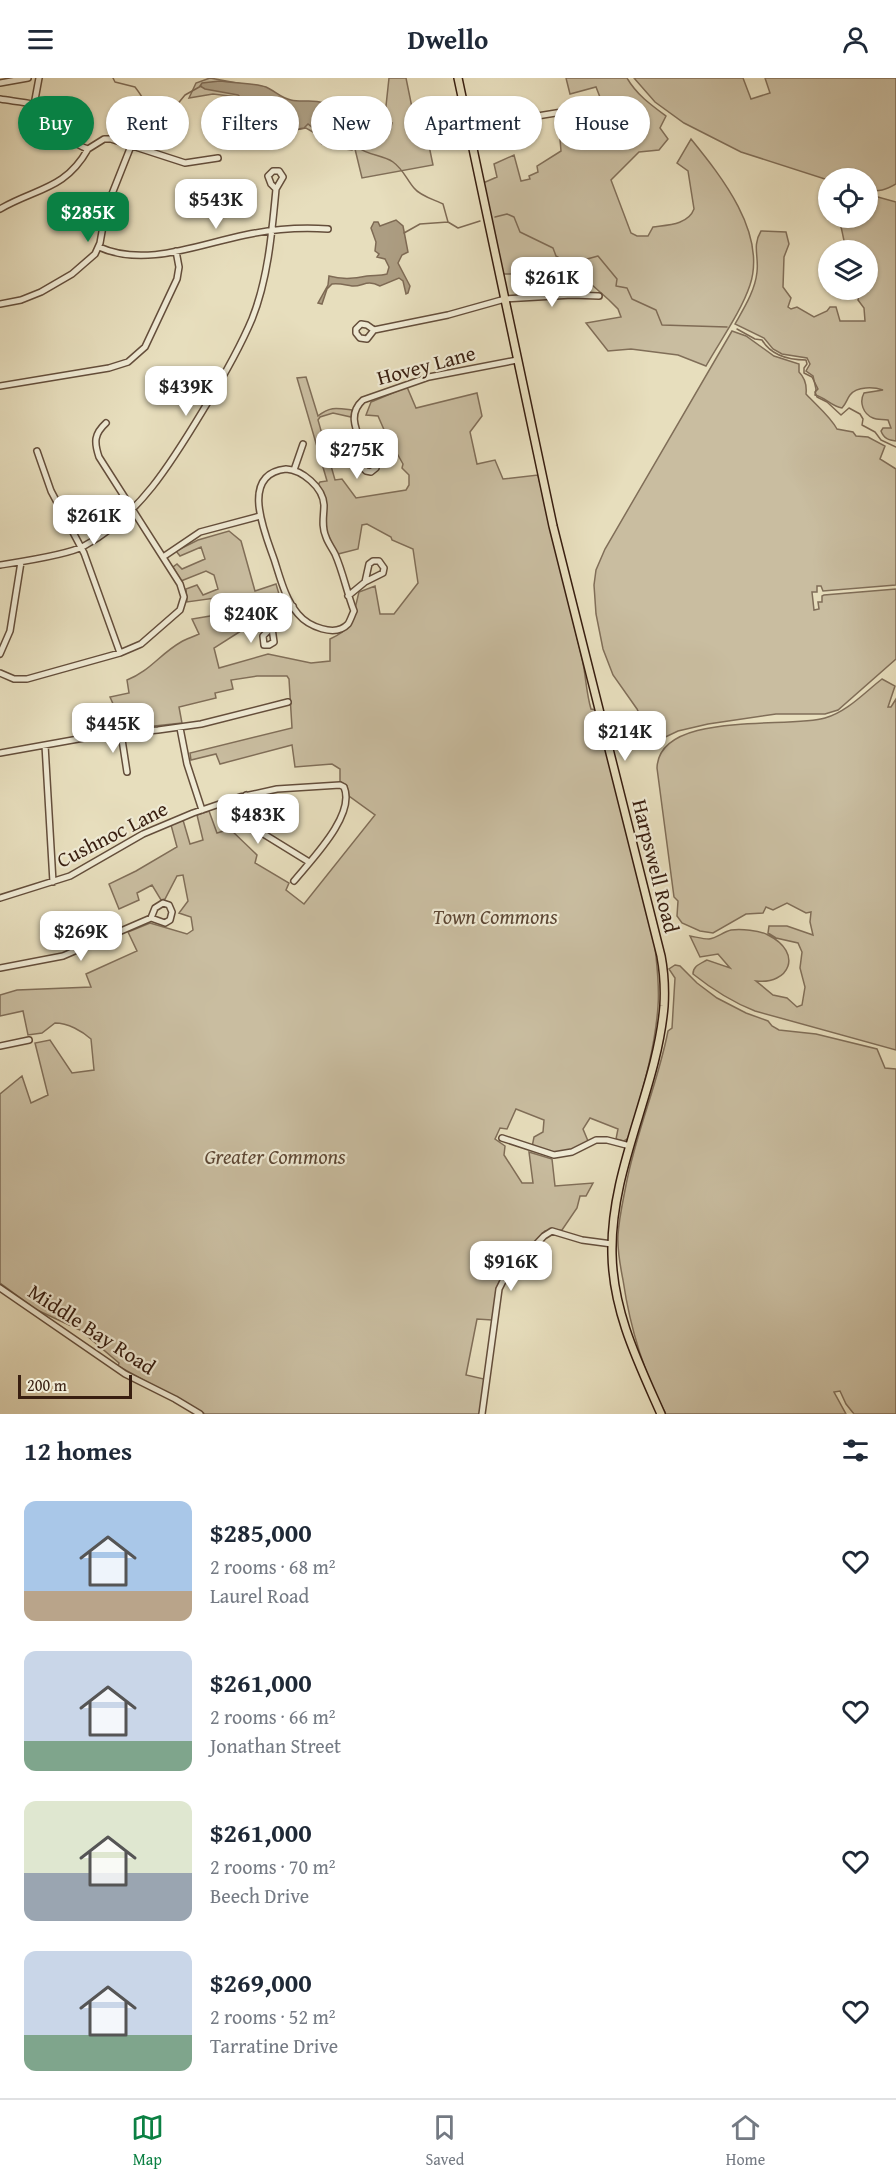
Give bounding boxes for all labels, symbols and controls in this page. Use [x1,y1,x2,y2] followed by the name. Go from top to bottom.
[408,19,488,59] text: Dwello
[24,23,57,56] icon: menu
[839,23,872,56] icon: person
[18,96,94,150] chip: Buy
[106,96,189,150] chip: Rent
[201,96,299,150] chip: Filters
[311,96,392,150] chip: New
[404,96,542,150] chip: Apartment
[554,96,650,150] chip: House
[818,168,878,300] map controls
[818,168,878,228] button: locate
[174,179,258,230] pin: $543K
[189,184,243,213] text: $543K
[46,192,130,243] pin: $285K
[61,197,115,226] text: $285K
[818,240,878,300] button: layers
[510,257,594,308] pin: $261K
[525,262,579,291] text: $261K
[373,337,479,393] street label: Hovey Lane
[144,366,228,417] pin: $439K
[159,371,213,400] text: $439K
[315,429,399,480] pin: $275K
[330,434,384,463] text: $275K
[52,495,136,546] pin: $261K
[67,500,121,529] text: $261K
[209,593,293,644] pin: $240K
[224,598,278,627] text: $240K
[71,703,155,754] pin: $445K
[86,708,140,737] text: $445K
[583,711,667,762] pin: $214K
[598,716,652,745] text: $214K
[51,793,173,875] street label: Cushnoc Lane
[216,794,300,845] pin: $483K
[624,796,688,937] street label: Harpswell Road
[231,799,285,828] text: $483K
[433,901,558,932] park label: Town Commons
[39,911,123,962] pin: $269K
[54,916,108,945] text: $269K
[204,1141,346,1172] park label: Greater Commons
[469,1241,553,1292] pin: $916K
[484,1246,538,1275] text: $916K
[22,1276,163,1382] street label: Middle Bay Road
[18,1372,132,1400] scale bar
[27,1373,67,1397] text: 200 m
[24,1431,132,1470] text: 12 homes
[839,1434,872,1467] icon: filters
[210,1513,312,1552] text: $285,000
[72,1525,144,1597] icon: home
[839,1545,872,1578] icon: heart
[210,1552,336,1581] text: 2 rooms · 68 m²
[210,1581,309,1610] text: Laurel Road
[210,1663,312,1702] text: $261,000
[72,1675,144,1747] icon: home
[839,1695,872,1728] icon: heart
[210,1702,336,1731] text: 2 rooms · 66 m²
[210,1731,341,1760] text: Jonathan Street
[210,1813,312,1852] text: $261,000
[72,1825,144,1897] icon: home
[839,1845,872,1878] icon: heart
[210,1852,336,1881] text: 2 rooms · 70 m²
[210,1881,309,1910] text: Beech Drive
[210,1963,312,2002] text: $269,000
[72,1975,144,2047] icon: home
[839,1995,872,2028] icon: heart
[210,2002,336,2031] text: 2 rooms · 52 m²
[210,2031,338,2060] text: Tarratine Drive
[131,2111,164,2171] tab: Map
[425,2111,464,2171] tab: Saved
[726,2111,765,2171] tab: Home

